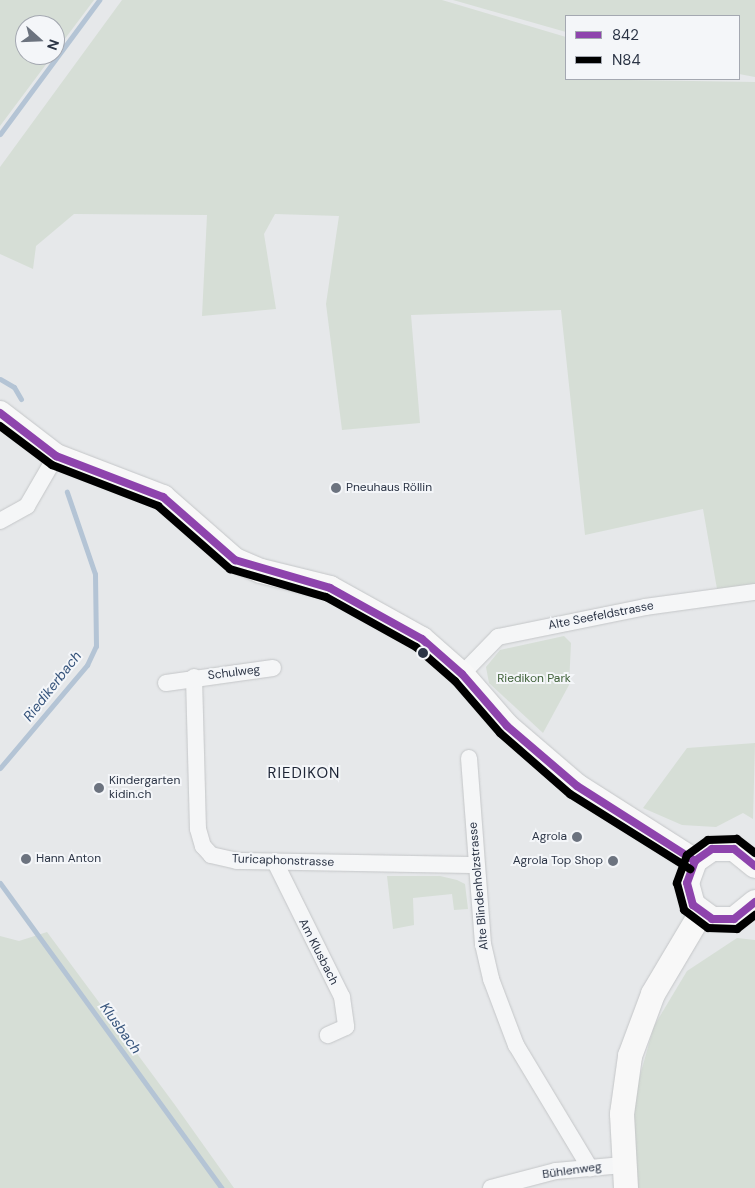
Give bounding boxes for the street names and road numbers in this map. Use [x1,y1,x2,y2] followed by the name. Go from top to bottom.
[547,599,655,633] street label: Alte Seefeldstrasse
[207,663,261,683] street label: Schulweg
[466,821,492,951] street label: Alte Blindenholzstrasse
[232,852,334,870] street label: Turicaphonstrasse
[295,917,341,987] street label: Am Klusbach
[541,1160,603,1182] street label: Bühlenweg

